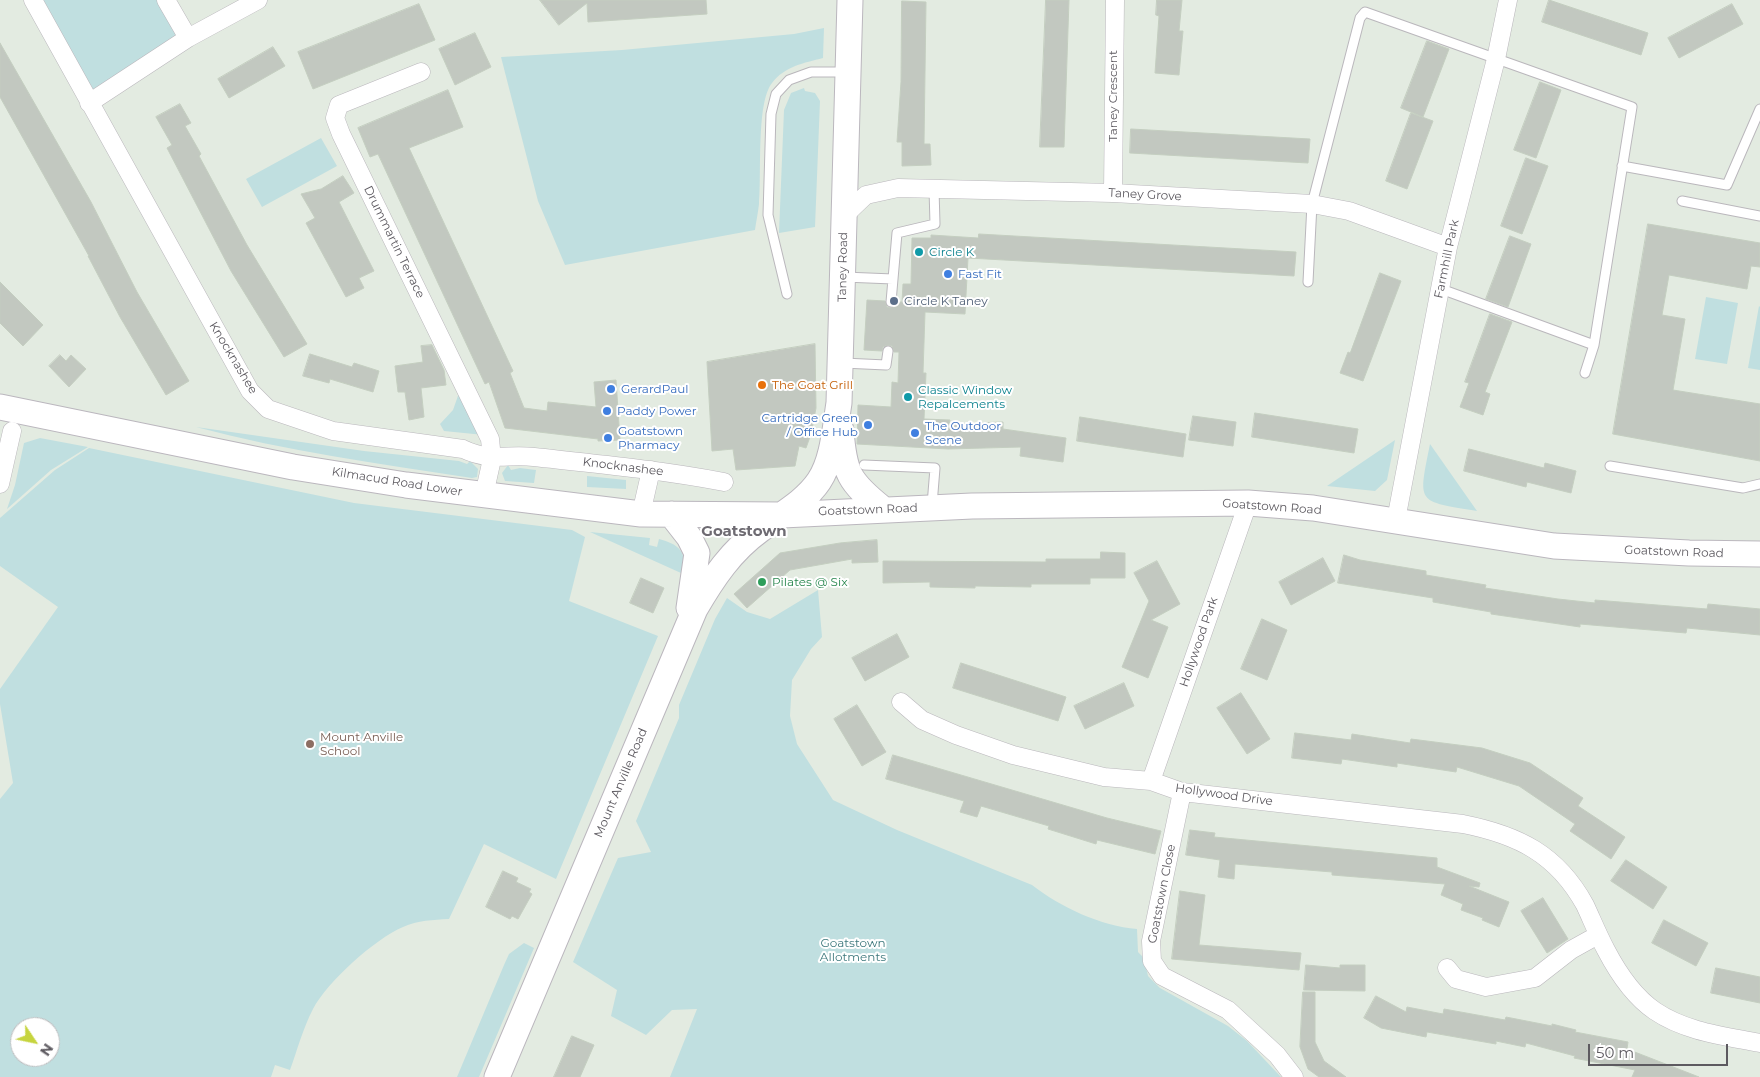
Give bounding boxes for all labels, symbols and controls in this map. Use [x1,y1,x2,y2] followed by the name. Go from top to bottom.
[1106,50,1120,142] street label: Taney Crescent
[361,183,427,301] street label: Drummartin Terrace
[1108,186,1182,204] street label: Taney Grove
[1432,218,1462,300] street label: Farmhill Park
[835,232,851,302] street label: Taney Road
[929,245,974,259] place label: Circle K
[913,246,925,258] marker: Circle K
[958,267,1002,281] place label: Fast Fit
[942,268,954,280] marker: Fast Fit
[904,294,988,308] place label: Circle K Taney
[888,295,900,307] marker: Circle K Taney
[206,319,260,397] street label: Knocknashee
[772,378,853,392] place label: The Goat Grill
[756,379,768,391] marker: The Goat Grill
[621,382,689,396] place label: GerardPaul
[605,383,617,395] marker: GerardPaul
[918,383,1012,411] place label: Classic Window Repalcements
[902,391,914,403] marker: Classic Window Repalcements
[617,404,697,418] place label: Paddy Power
[601,405,613,417] marker: Paddy Power
[761,411,858,439] place label: Cartridge Green / Office Hub
[862,419,874,431] marker: Cartridge Green / Office Hub
[925,419,1001,447] place label: The Outdoor Scene
[618,424,683,452] place label: Goatstown Pharmacy
[909,427,921,439] marker: The Outdoor Scene
[602,432,614,444] marker: Goatstown Pharmacy
[582,455,664,479] street label: Knocknashee
[331,465,463,499] street label: Kilmacud Road Lower
[1222,496,1322,518] street label: Goatstown Road
[818,501,918,519] street label: Goatstown Road
[701,523,787,541] district label: Goatstown
[1624,543,1724,561] street label: Goatstown Road
[772,575,848,589] place label: Pilates @ Six
[756,576,768,588] marker: Pilates @ Six
[1177,595,1221,689] street label: Hollywood Park
[591,726,651,840] street label: Mount Anville Road
[320,730,403,758] place label: Mount Anville School
[304,738,316,750] marker: Mount Anville School
[1174,781,1274,809] street label: Hollywood Drive
[1145,843,1179,945] street label: Goatstown Close
[820,936,886,964] park label: Goatstown Allotments
[10,1017,60,1067] north arrow
[1590,1034,1730,1066] scale bar
[36,1040,57,1060] text: N
[1596,1043,1634,1062] text: 50 m

